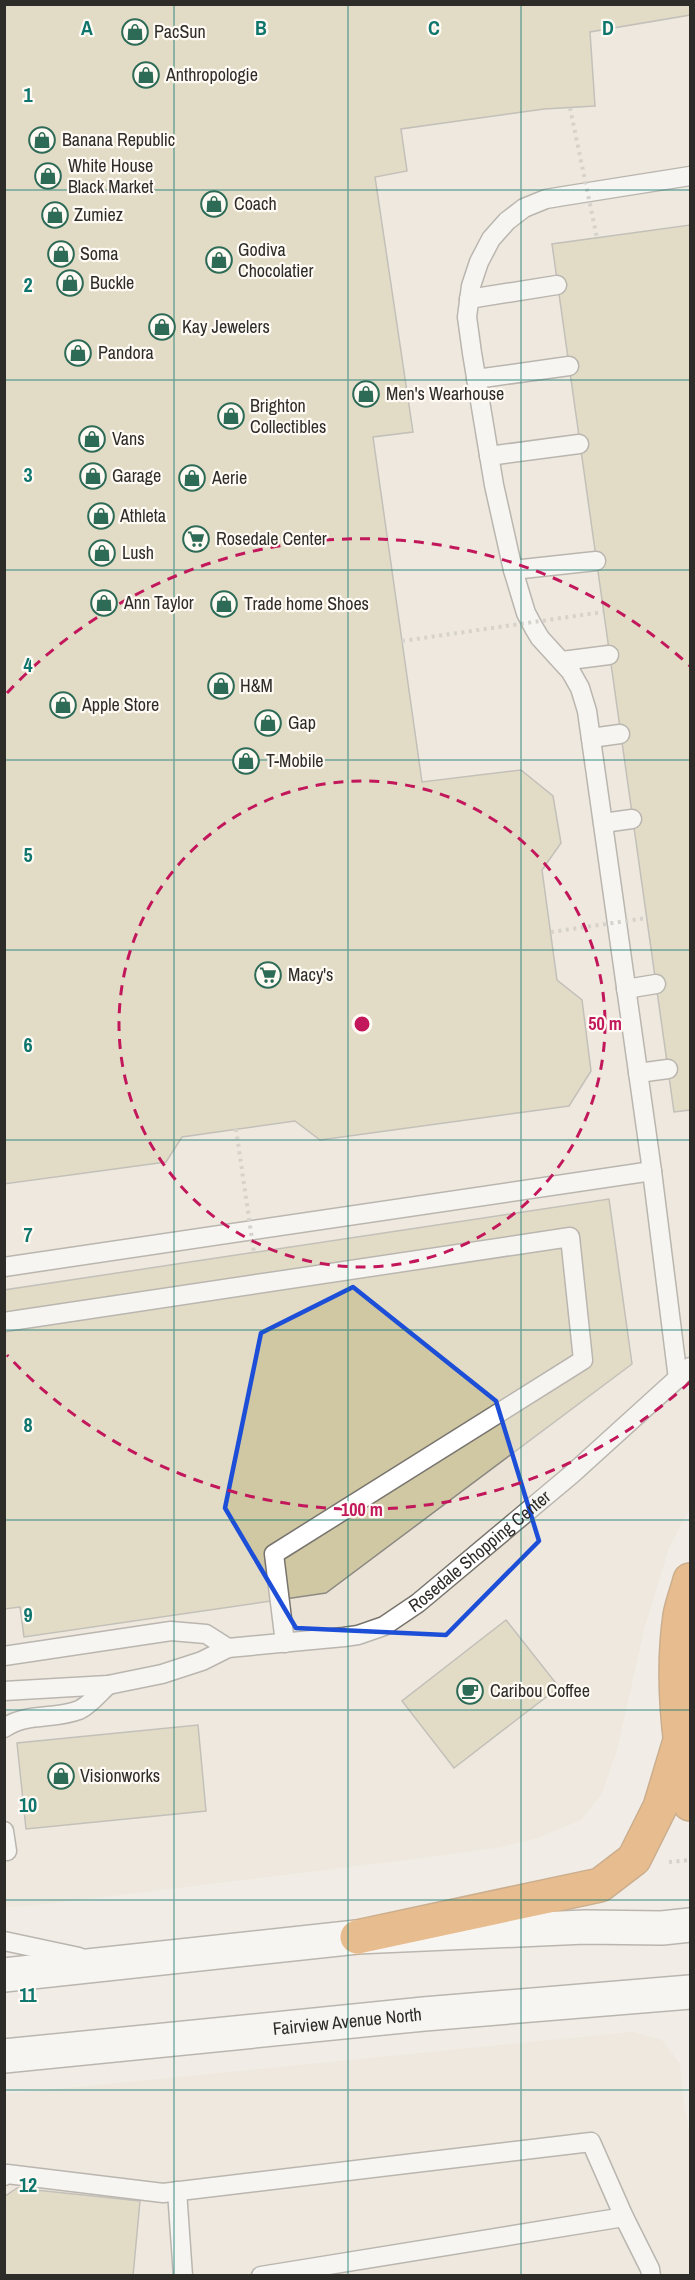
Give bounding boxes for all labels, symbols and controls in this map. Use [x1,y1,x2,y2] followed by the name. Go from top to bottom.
[81,14,93,41] text: A
[255,14,267,41] text: B
[428,14,440,41] text: C
[602,14,614,41] text: D
[120,17,150,47] shop icon: PacSun
[154,19,206,44] place label: PacSun
[131,60,161,90] shop icon: Anthropologie
[165,62,258,87] place label: Anthropologie
[23,81,33,108] text: 1
[27,125,57,155] shop icon: Banana Republic
[62,127,175,152] place label: Banana Republic
[68,153,153,199] place label: White House Black Market
[33,161,63,191] shop icon: White House Black Market
[199,189,229,219] shop icon: Coach
[234,191,277,216] place label: Coach
[40,200,70,230] shop icon: Zumiez
[74,202,123,227] place label: Zumiez
[238,237,314,283] place label: Godiva Chocolatier
[46,239,76,269] shop icon: Soma
[80,241,119,266] place label: Soma
[204,245,234,275] shop icon: Godiva Chocolatier
[55,268,85,298] shop icon: Buckle
[90,270,134,295] place label: Buckle
[23,271,33,298] text: 2
[147,312,177,342] shop icon: Kay Jewelers
[182,314,270,339] place label: Kay Jewelers
[63,338,93,368] shop icon: Pandora
[98,340,154,365] place label: Pandora
[351,379,381,409] shop icon: Men's Wearhouse
[386,381,504,406] place label: Men's Wearhouse
[250,393,326,439] place label: Brighton Collectibles
[216,401,246,431] shop icon: Brighton Collectibles
[77,424,107,454] shop icon: Vans
[112,426,145,451] place label: Vans
[23,461,33,488] text: 3
[78,461,108,491] shop icon: Garage
[112,463,161,488] place label: Garage
[177,463,207,493] shop icon: Aerie
[211,465,247,490] place label: Aerie
[86,501,116,531] shop icon: Athleta
[119,503,166,528] place label: Athleta
[181,524,211,554] supermarket icon: Rosedale Center
[216,526,327,551] place label: Rosedale Center
[87,538,117,568] shop icon: Lush
[122,540,154,565] place label: Lush
[89,588,119,618] shop icon: Ann Taylor
[209,589,239,619] shop icon: Trade home Shoes
[123,590,194,615] place label: Ann Taylor
[244,591,369,616] place label: Trade home Shoes
[23,651,33,678] text: 4
[206,671,236,701] shop icon: H&M
[240,673,273,698] place label: H&M
[48,690,78,720] shop icon: Apple Store
[81,692,159,717] place label: Apple Store
[253,708,283,738] shop icon: Gap
[288,710,316,735] place label: Gap
[231,746,261,776] shop icon: T-Mobile
[266,748,323,773] place label: T-Mobile
[23,841,33,868] text: 5
[253,960,283,990] supermarket icon: Macy's
[288,962,333,987] place label: Macy's
[588,1011,622,1036] text: 50 m
[352,1014,372,1034] centre of rings
[23,1031,33,1058] text: 6
[23,1221,33,1248] text: 7
[23,1411,33,1438] text: 8
[403,1484,556,1618] street label: Rosedale Shopping Center
[341,1497,383,1522] text: 100 m
[23,1601,33,1628] text: 9
[455,1676,485,1706] cafe icon: Caribou Coffee
[490,1678,590,1703] place label: Caribou Coffee
[46,1761,76,1791] shop icon: Visionworks
[80,1763,160,1788] place label: Visionworks
[19,1791,37,1818] text: 10
[19,1981,38,2008] text: 11
[272,2001,423,2041] street label: Fairview Avenue North
[19,2171,37,2198] text: 12

